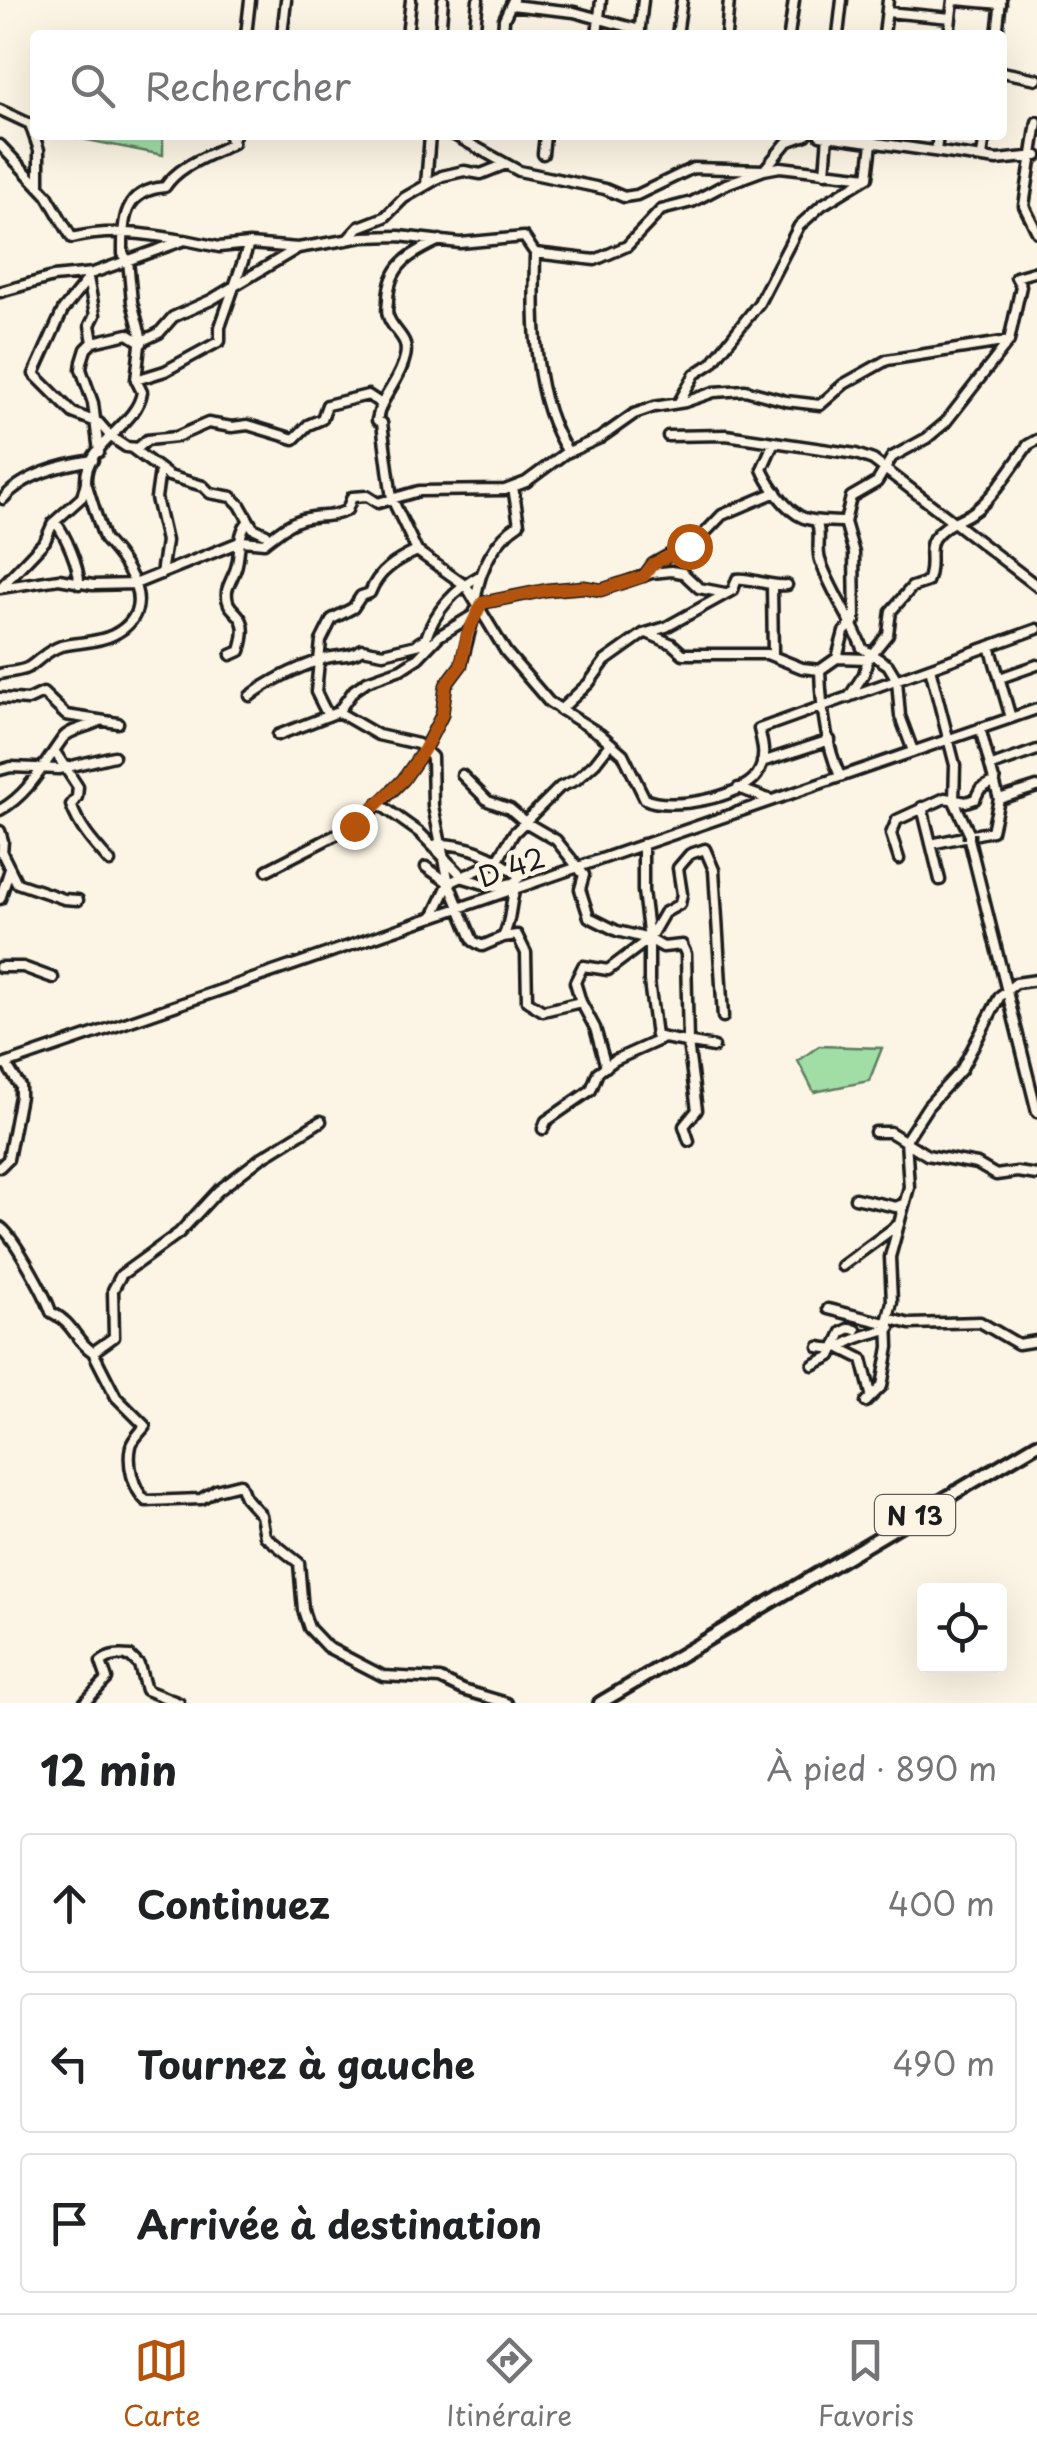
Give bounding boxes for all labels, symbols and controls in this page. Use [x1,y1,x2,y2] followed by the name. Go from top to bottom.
[30,30,1007,140] search box
[145,57,351,114] text: Rechercher
[65,58,120,113] icon: search
[667,524,713,570] route start
[332,804,378,850] route end
[472,835,550,897] street label: D 42
[875,1495,955,1535] road number: N 13
[917,1583,1007,1673] map controls
[917,1583,1007,1673] button: locate
[40,1737,177,1800] text: 12 min
[766,1744,997,1792] text: À pied · 890 m
[137,1875,330,1932] text: Continuez
[42,1876,97,1931] icon: ahead
[888,1879,995,1927] text: 400 m
[137,2035,475,2092] text: Tournez à gauche
[42,2036,97,2091] icon: left
[892,2039,995,2087] text: 490 m
[137,2195,542,2252] text: Arrivée à destination
[42,2196,97,2251] icon: arrive
[123,2333,201,2436] tab: Carte
[446,2333,572,2436] tab: Itinéraire
[818,2333,914,2436] tab: Favoris

